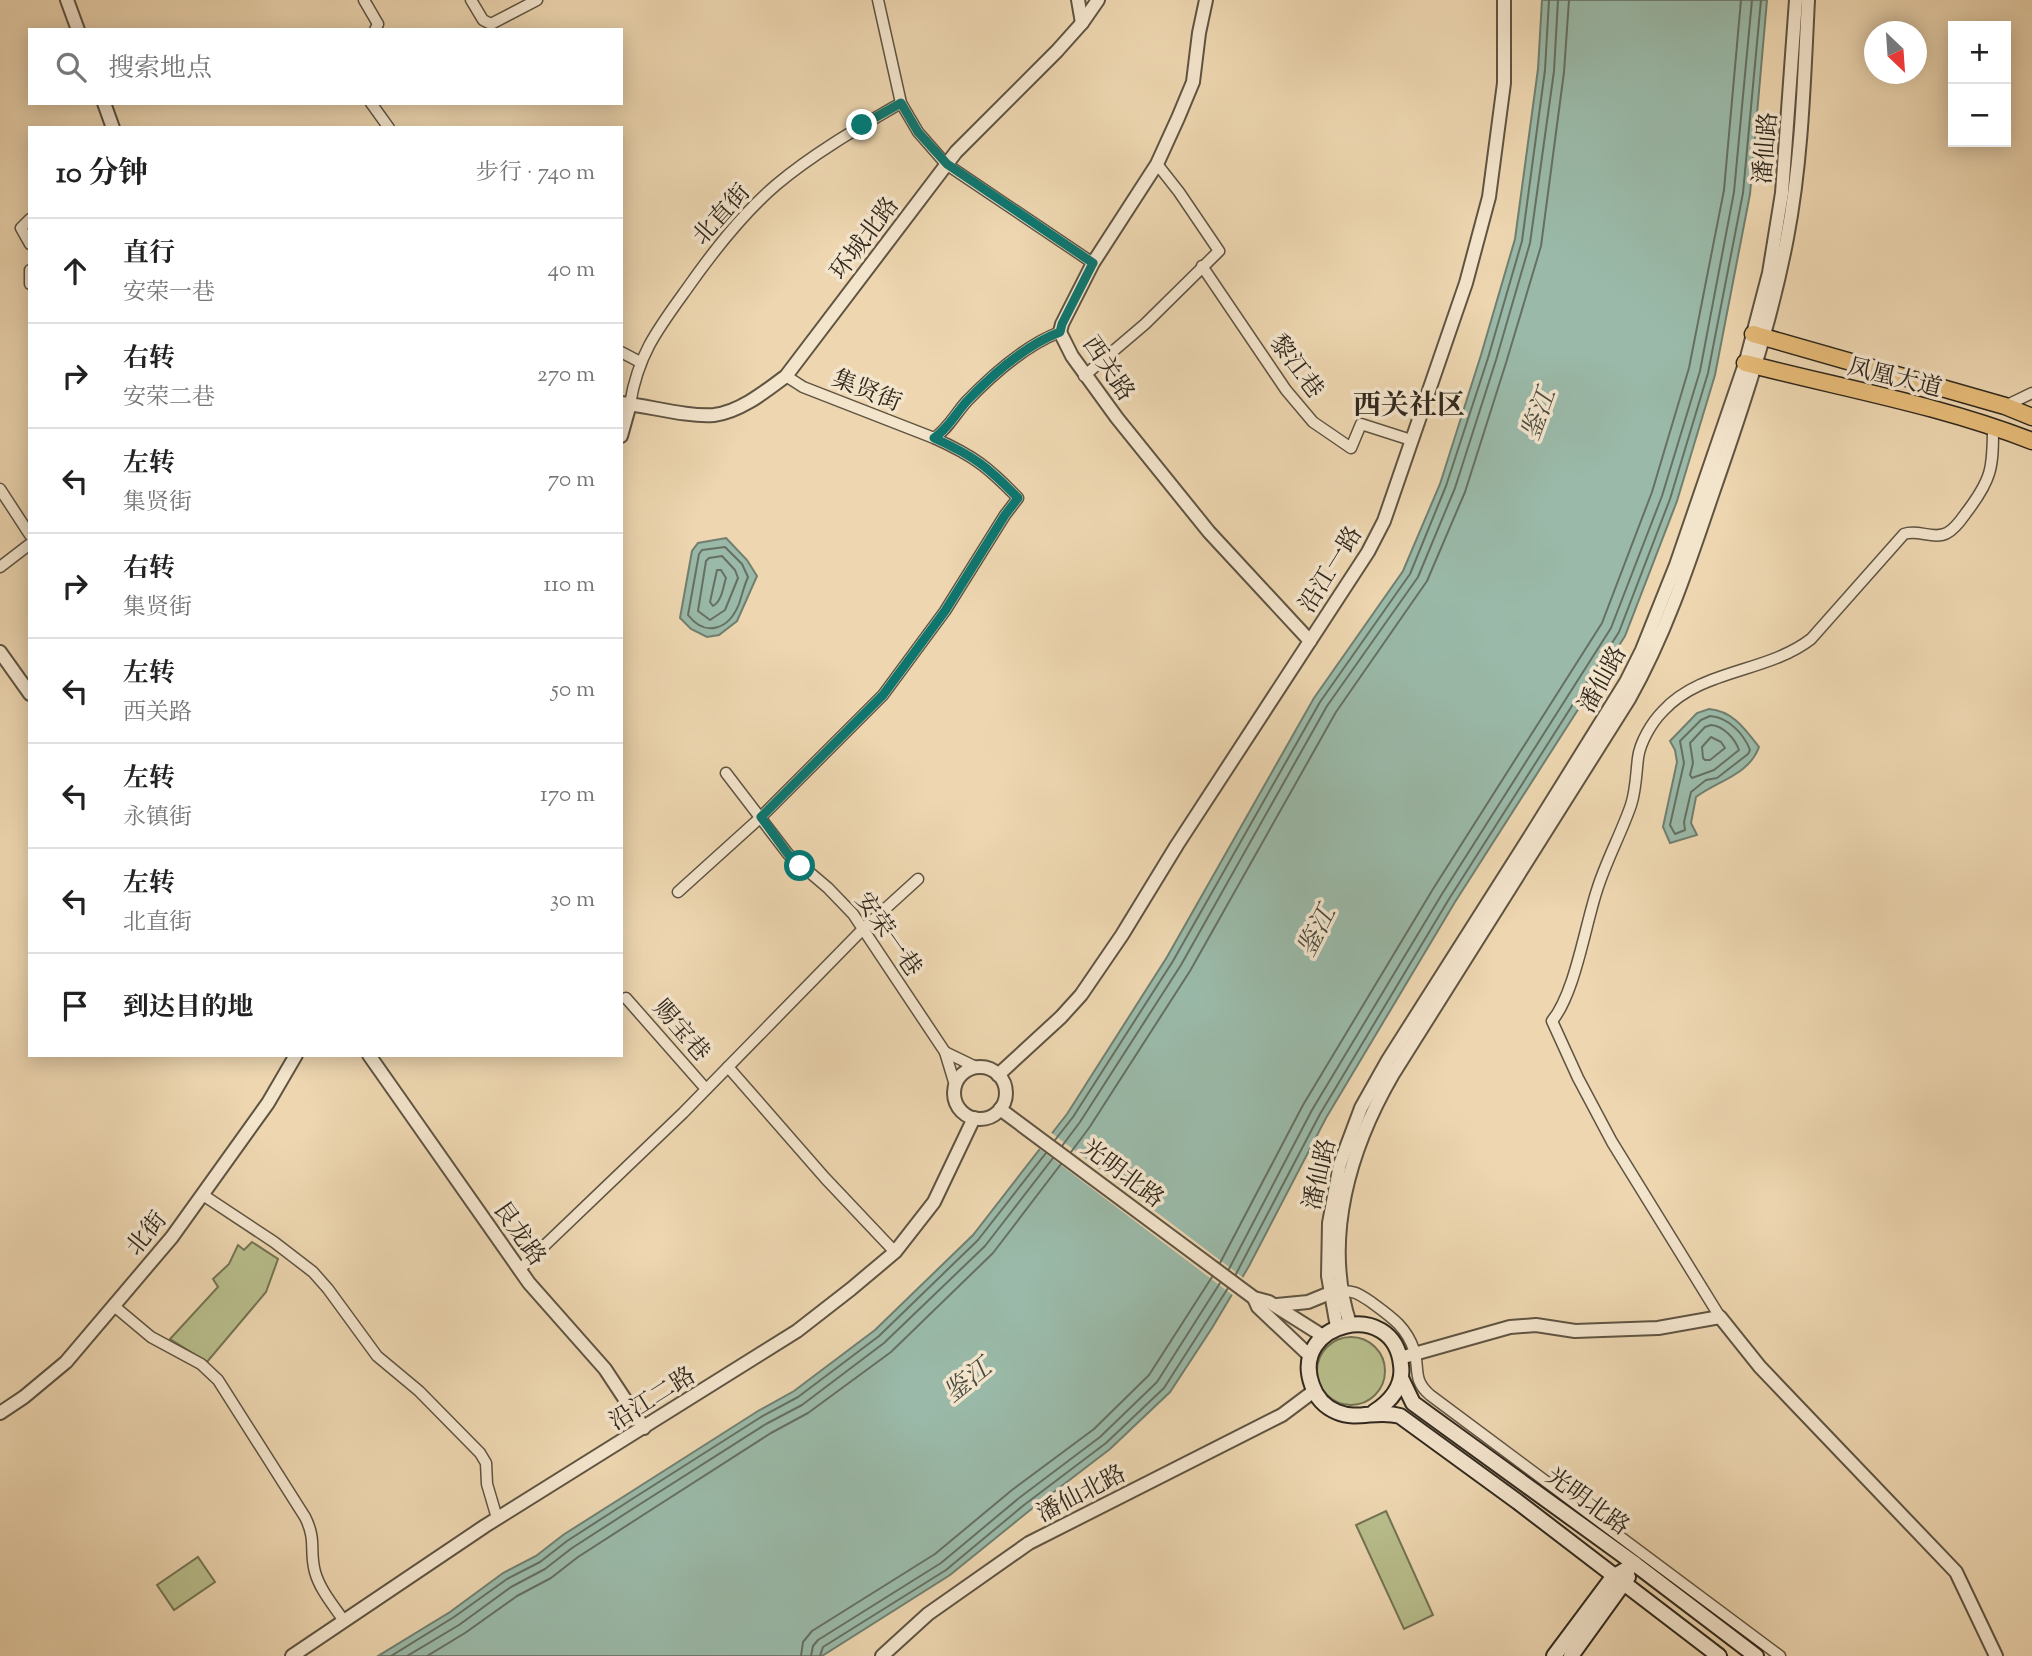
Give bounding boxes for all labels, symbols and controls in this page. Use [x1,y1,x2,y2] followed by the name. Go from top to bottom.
[1864,21,1927,84] north arrow
[1948,21,2011,147] map controls
[1948,21,2011,84] button: +
[28,28,623,105] search box
[52,48,90,86] icon: search
[108,51,212,88] text: 搜索地点
[1948,84,2011,147] button: −
[846,109,877,140] route end
[1747,111,1787,186] street label: 潘仙路
[56,153,148,196] text: 10 分钟
[476,157,595,190] text: 步行 · 740 m
[686,177,759,253] street label: 北直街
[823,191,908,288] street label: 环城北路
[123,236,175,273] text: 直行
[56,252,94,290] icon: ahead
[548,254,595,287] text: 40 m
[123,277,215,310] text: 安荣一巷
[1260,328,1331,406] street label: 黎江巷
[1073,330,1142,408] street label: 西关路
[123,341,175,378] text: 右转
[1844,351,1945,407] street label: 凤凰大道
[56,357,94,395] icon: right
[537,359,595,392] text: 270 m
[827,363,906,421] street label: 集贤街
[1514,380,1568,446] water label: 鉴江
[123,382,215,415] text: 安荣二巷
[1353,387,1465,427] district label: 西关社区
[123,446,175,483] text: 左转
[56,462,94,500] icon: left
[548,464,595,497] text: 70 m
[123,487,192,520] text: 集贤街
[1292,520,1372,620] street label: 沿江一路
[123,551,175,588] text: 右转
[56,567,94,605] icon: right
[544,569,595,602] text: 110 m
[123,592,192,625] text: 集贤街
[1571,640,1636,720] street label: 潘仙路
[123,656,175,693] text: 左转
[56,672,94,710] icon: left
[551,674,595,707] text: 50 m
[123,697,192,730] text: 西关路
[123,761,175,798] text: 左转
[56,777,94,815] icon: left
[540,779,595,812] text: 170 m
[123,802,192,835] text: 永镇街
[784,850,815,881] route start
[123,866,175,903] text: 左转
[56,882,94,920] icon: left
[550,884,595,917] text: 30 m
[846,886,929,984] street label: 安荣一巷
[1290,897,1348,964] water label: 鉴江
[123,907,192,940] text: 北直街
[56,987,94,1025] icon: arrive
[123,990,253,1027] text: 到达目的地
[644,993,717,1070] street label: 赐宝巷
[1073,1132,1170,1217] street label: 光明北路
[1296,1136,1346,1213] street label: 潘仙路
[484,1195,553,1273] street label: 艮龙路
[119,1205,176,1264] street label: 北街
[937,1349,1004,1413] water label: 鉴江
[603,1360,703,1440] street label: 沿江二路
[1031,1458,1132,1532] street label: 潘仙北路
[1538,1461,1636,1545] street label: 光明北路

